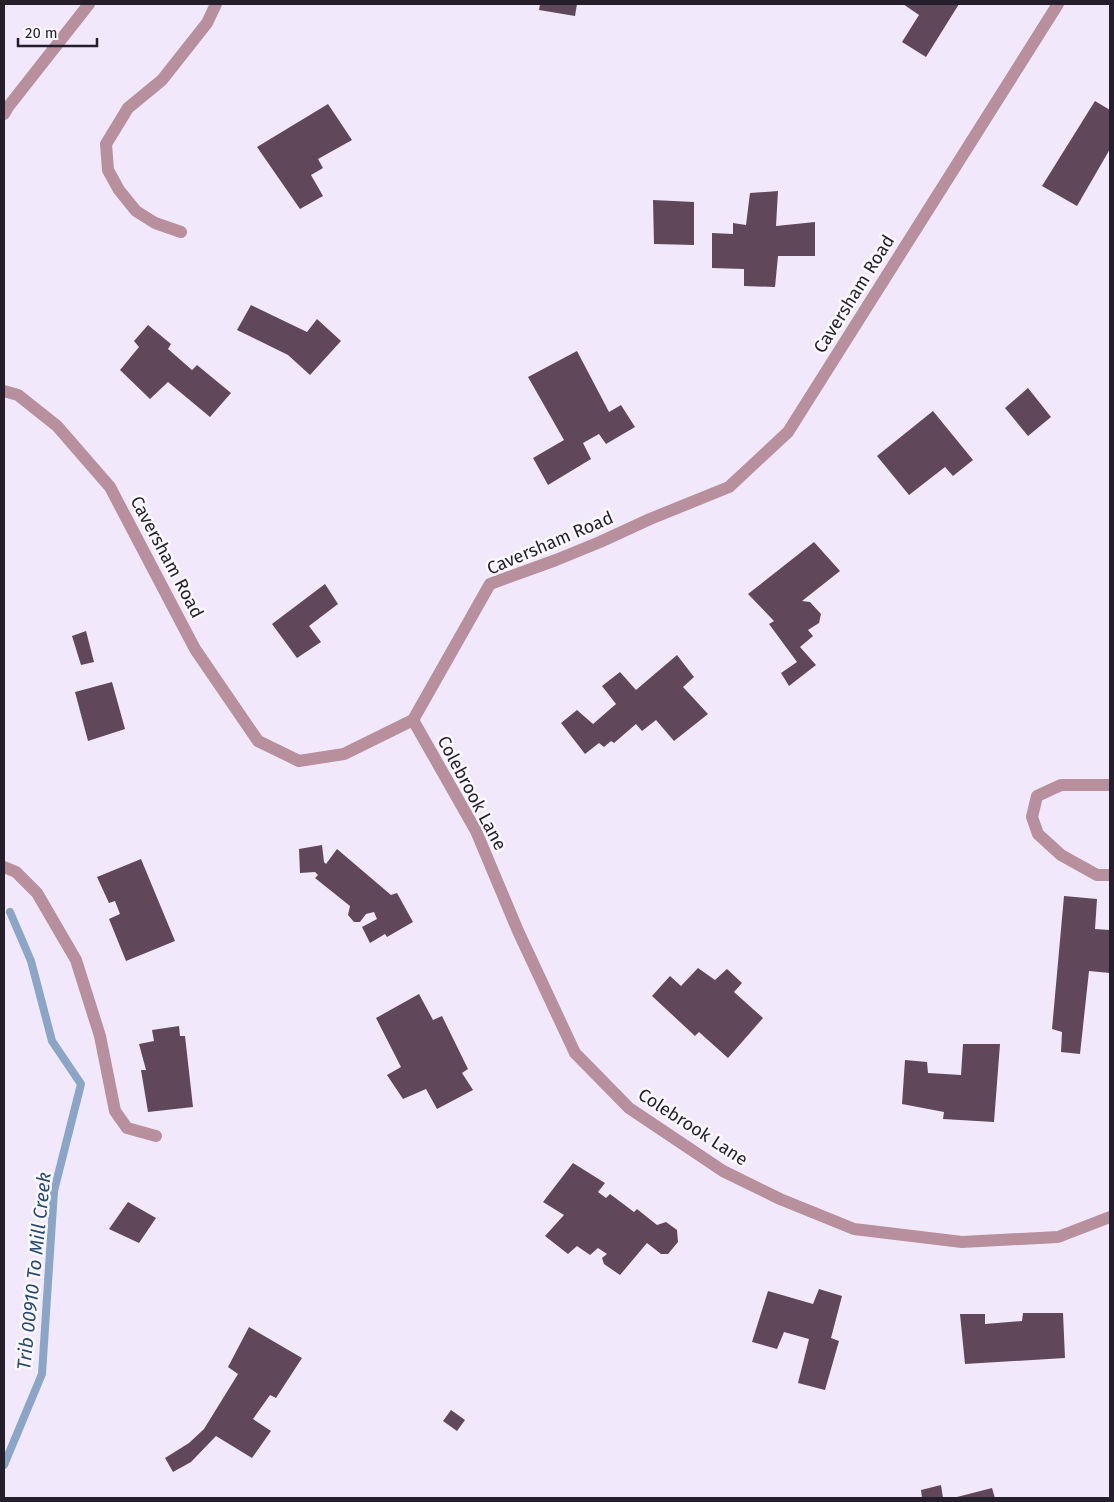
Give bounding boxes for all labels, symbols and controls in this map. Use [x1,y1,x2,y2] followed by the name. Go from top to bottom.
[18,15,96,47] scale bar
[25,24,58,42] text: 20 m
[809,231,899,357] street label: Caversham Road
[126,492,208,622] street label: Caversham Road
[483,506,617,580] street label: Caversham Road
[433,732,511,854] street label: Colebrook Lane
[634,1083,752,1171] street label: Colebrook Lane
[12,1171,56,1371] water label: Trib 00910 To Mill Creek

